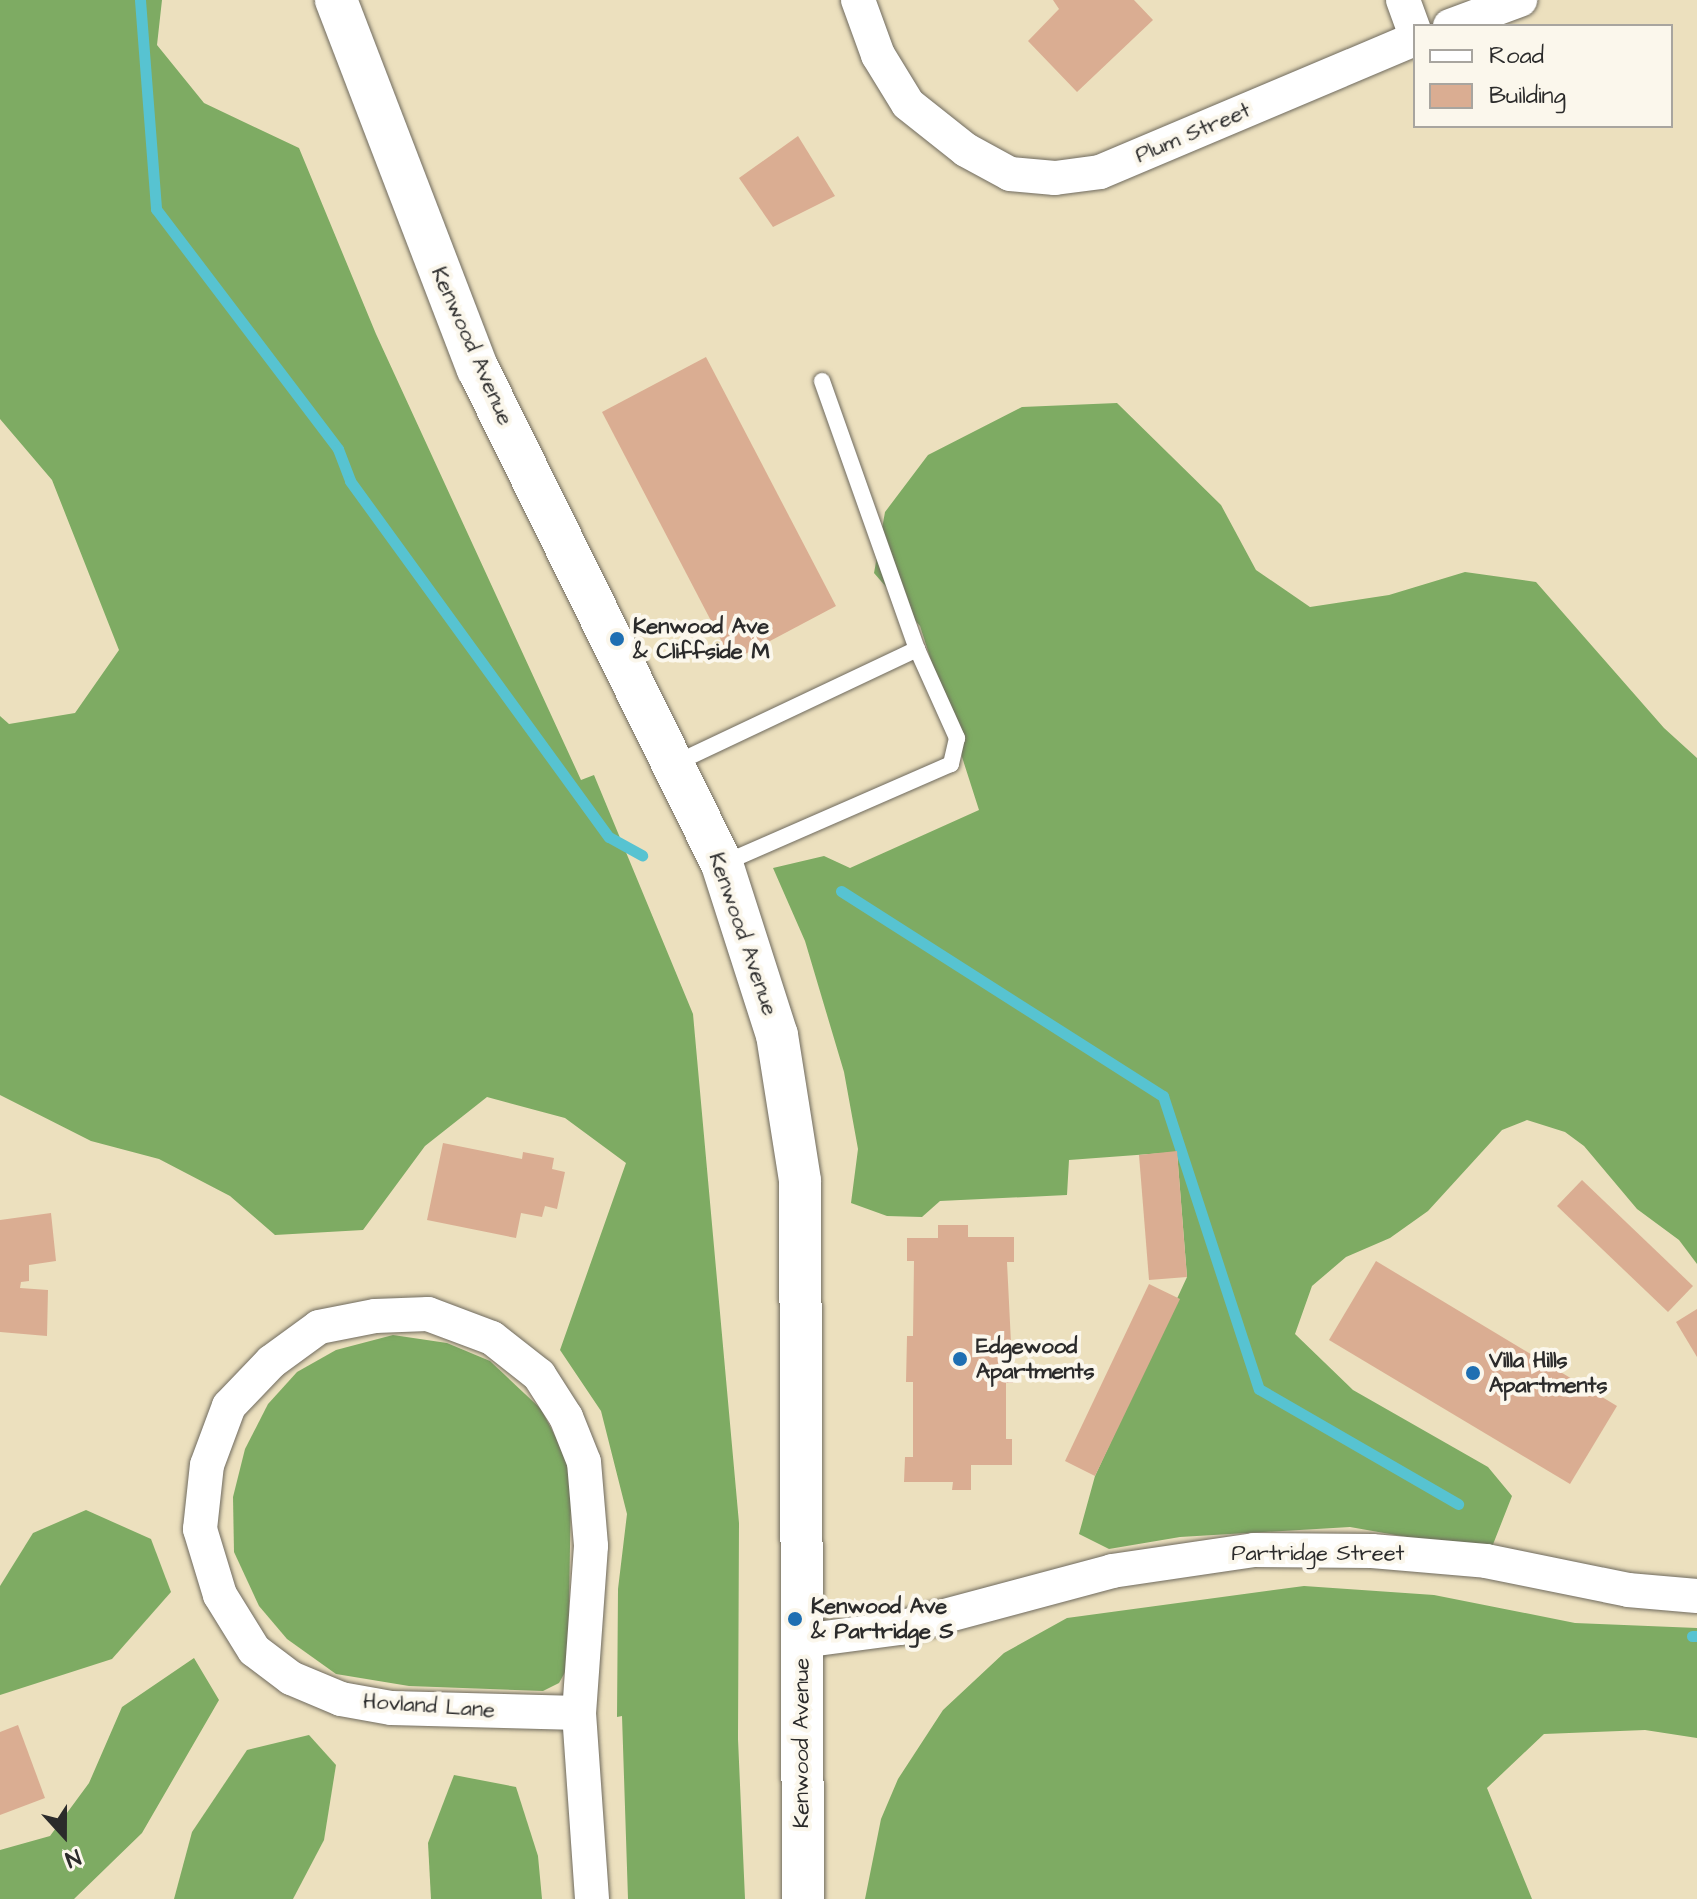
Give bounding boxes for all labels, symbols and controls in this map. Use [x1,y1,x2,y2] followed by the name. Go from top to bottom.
[1413,24,1673,128] legend
[1489,39,1544,73] text: Road
[1489,79,1566,113] text: Building
[1131,97,1255,169] street label: Plum Street
[425,263,519,429] street label: Kenwood Avenue
[633,613,770,664] place label: Kenwood Ave & Cliffside M
[608,630,626,648] marker: Kenwood Ave & Cliffside M
[703,849,783,1019] street label: Kenwood Avenue
[976,1333,1095,1384] place label: Edgewood Apartments
[1489,1347,1608,1398] place label: Villa Hills Apartments
[951,1350,969,1368] marker: Edgewood Apartments
[1464,1364,1482,1382] marker: Villa Hills Apartments
[1232,1541,1404,1567] street label: Partridge Street
[811,1593,954,1644] place label: Kenwood Ave & Partridge S
[786,1610,804,1628] marker: Kenwood Ave & Partridge S
[789,1658,815,1828] street label: Kenwood Avenue
[362,1688,496,1724] street label: Hovland Lane
[24,1795,104,1875] north arrow
[61,1841,85,1875] text: N

